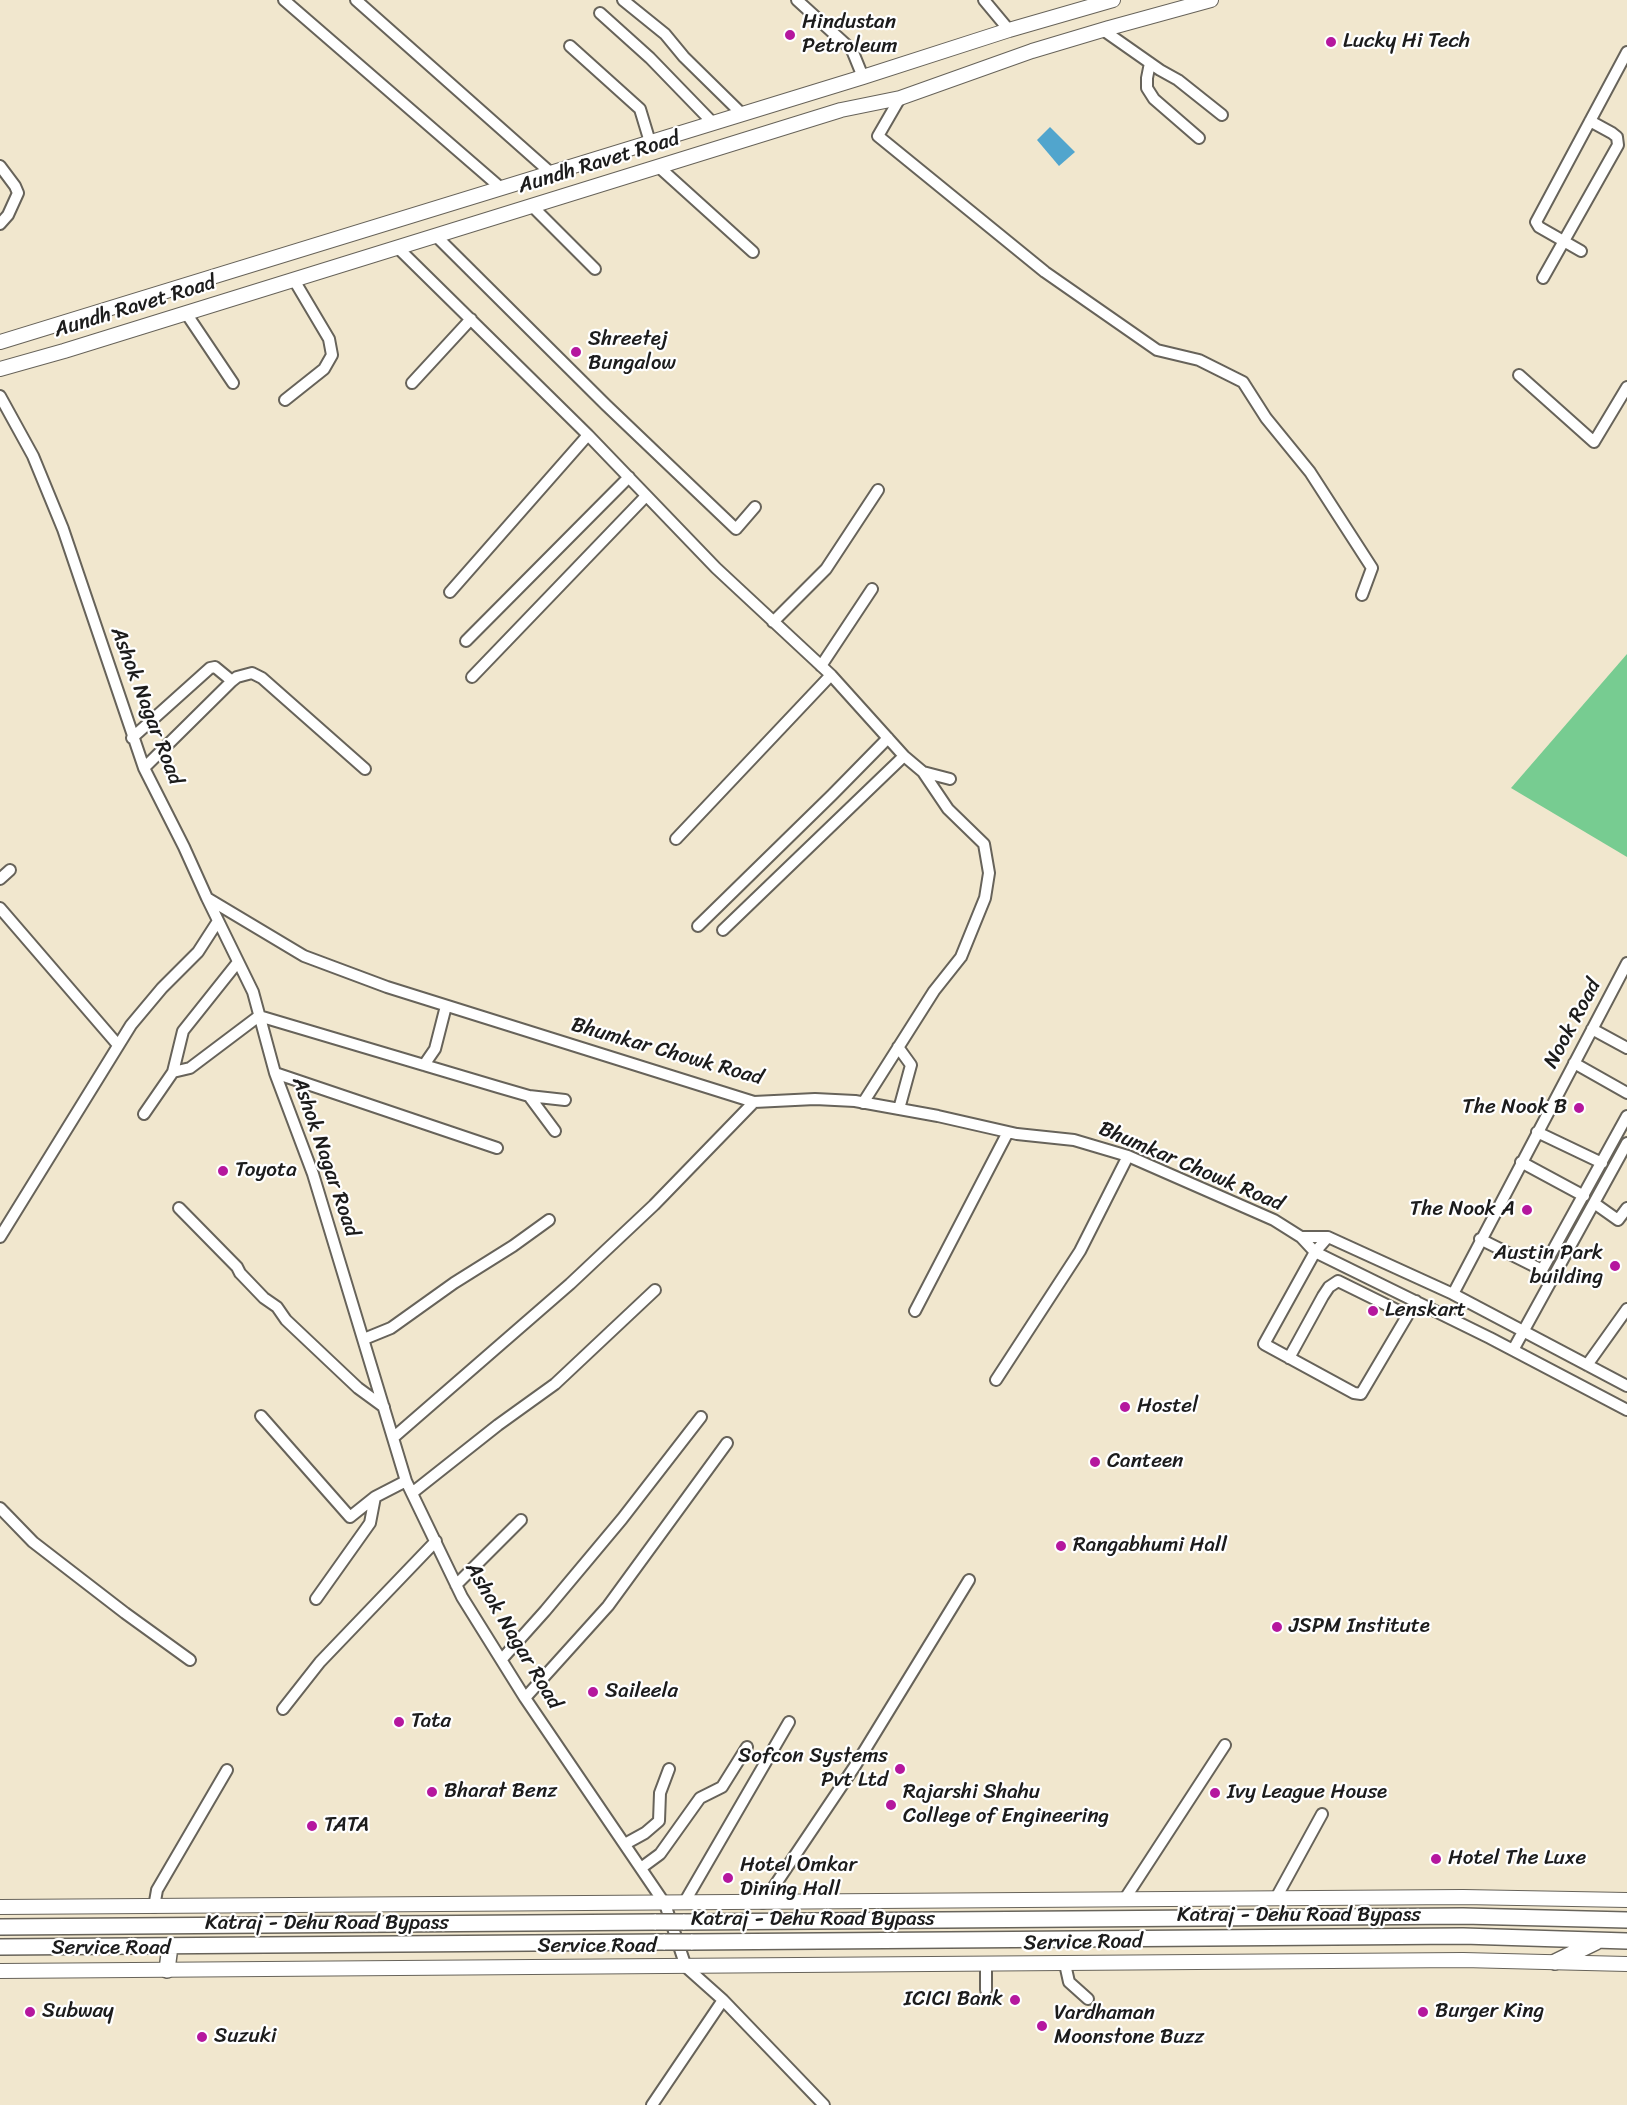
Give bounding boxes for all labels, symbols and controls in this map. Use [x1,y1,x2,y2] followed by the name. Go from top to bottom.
[802,10,897,60] place label: Hindustan Petroleum
[783,28,797,42] marker: Hindustan Petroleum
[1343,29,1470,55] place label: Lucky Hi Tech
[1324,35,1338,49] marker: Lucky Hi Tech
[515,126,683,200] street label: Aundh Ravet Road
[51,270,219,344] street label: Aundh Ravet Road
[588,327,676,377] place label: Shreetej Bungalow
[569,345,583,359] marker: Shreetej Bungalow
[104,624,188,788] street label: Ashok Nagar Road
[1539,975,1607,1073] street label: Nook Road
[568,1013,766,1091] street label: Bhumkar Chowk Road
[286,1074,364,1240] street label: Ashok Nagar Road
[1462,1095,1567,1121] place label: The Nook B
[1572,1101,1586,1115] marker: The Nook B
[1095,1117,1287,1217] street label: Bhumkar Chowk Road
[235,1158,297,1184] place label: Toyota
[216,1164,230,1178] marker: Toyota
[1410,1197,1515,1223] place label: The Nook A
[1520,1203,1534,1217] marker: The Nook A
[1493,1241,1603,1291] place label: Austin Park building
[1608,1259,1622,1273] marker: Austin Park building
[1385,1298,1466,1324] place label: Lenskart
[1366,1304,1380,1318] marker: Lenskart
[1137,1394,1198,1420] place label: Hostel
[1118,1400,1132,1414] marker: Hostel
[1107,1449,1183,1475] place label: Canteen
[1088,1455,1102,1469] marker: Canteen
[1073,1533,1227,1559] place label: Rangabhumi Hall
[1054,1539,1068,1553] marker: Rangabhumi Hall
[459,1558,567,1714] street label: Ashok Nagar Road
[1289,1614,1430,1640] place label: JSPM Institute
[1270,1620,1284,1634] marker: JSPM Institute
[605,1679,678,1705] place label: Saileela
[586,1685,600,1699] marker: Saileela
[411,1709,451,1735] place label: Tata
[392,1715,406,1729] marker: Tata
[738,1744,888,1794] place label: Sofcon Systems Pvt Ltd
[893,1762,907,1776] marker: Sofcon Systems Pvt Ltd
[444,1779,557,1805] place label: Bharat Benz
[903,1780,1109,1830] place label: Rajarshi Shahu College of Engineering
[1227,1780,1387,1806] place label: Ivy League House
[425,1785,439,1799] marker: Bharat Benz
[1208,1786,1222,1800] marker: Ivy League House
[884,1798,898,1812] marker: Rajarshi Shahu College of Engineering
[324,1813,369,1839] place label: TATA
[305,1819,319,1833] marker: TATA
[1448,1846,1586,1872] place label: Hotel The Luxe
[1429,1852,1443,1866] marker: Hotel The Luxe
[740,1853,857,1903] place label: Hotel Omkar Dining Hall
[721,1871,735,1885] marker: Hotel Omkar Dining Hall
[1177,1903,1421,1929] street label: Katraj - Dehu Road Bypass
[691,1907,935,1933] street label: Katraj - Dehu Road Bypass
[205,1911,449,1937] street label: Katraj - Dehu Road Bypass
[1023,1929,1143,1957] street label: Service Road
[537,1934,657,1960] street label: Service Road
[51,1936,171,1962] street label: Service Road
[904,1987,1003,2013] place label: ICICI Bank
[1008,1993,1022,2007] marker: ICICI Bank
[42,1999,114,2025] place label: Subway
[1435,1999,1544,2025] place label: Burger King
[1054,2001,1204,2051] place label: Vardhaman Moonstone Buzz
[23,2005,37,2019] marker: Subway
[1416,2005,1430,2019] marker: Burger King
[1035,2019,1049,2033] marker: Vardhaman Moonstone Buzz
[214,2024,277,2050] place label: Suzuki
[195,2030,209,2044] marker: Suzuki

